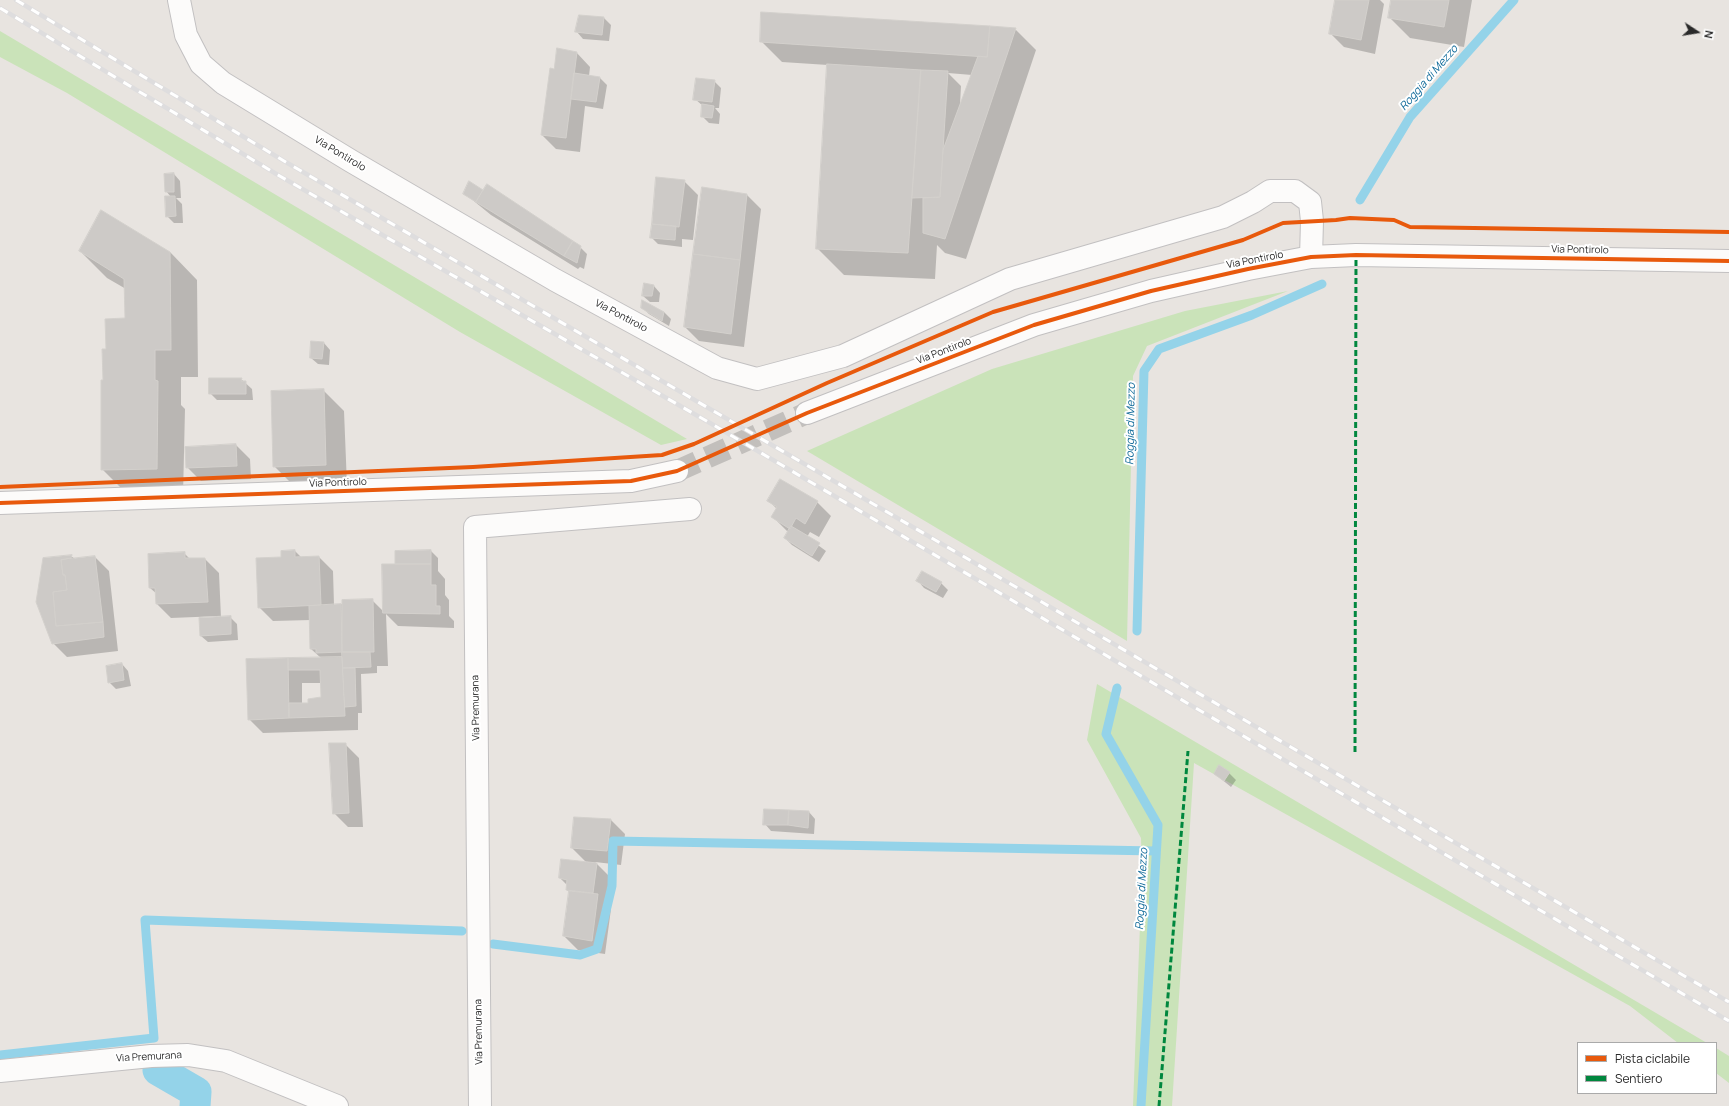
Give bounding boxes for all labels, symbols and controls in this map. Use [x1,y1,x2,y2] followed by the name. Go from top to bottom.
[1677,12,1717,52] north arrow
[1701,29,1717,40] text: N
[1397,43,1461,113] water label: Roggia di Mezzo
[312,134,368,174] street label: Via Pontirolo
[1551,243,1609,257] street label: Via Pontirolo
[1226,249,1284,271] street label: Via Pontirolo
[593,297,649,335] street label: Via Pontirolo
[915,335,973,367] street label: Via Pontirolo
[1124,383,1138,465] water label: Roggia di Mezzo
[309,476,367,490] street label: Via Pontirolo
[469,675,483,741] street label: Via Premurana
[1133,848,1151,930] water label: Roggia di Mezzo
[472,999,486,1065] street label: Via Premurana
[1577,1042,1717,1094] legend
[116,1049,182,1065] street label: Via Premurana
[1615,1050,1690,1067] text: Pista ciclabile
[1615,1070,1662,1087] text: Sentiero

